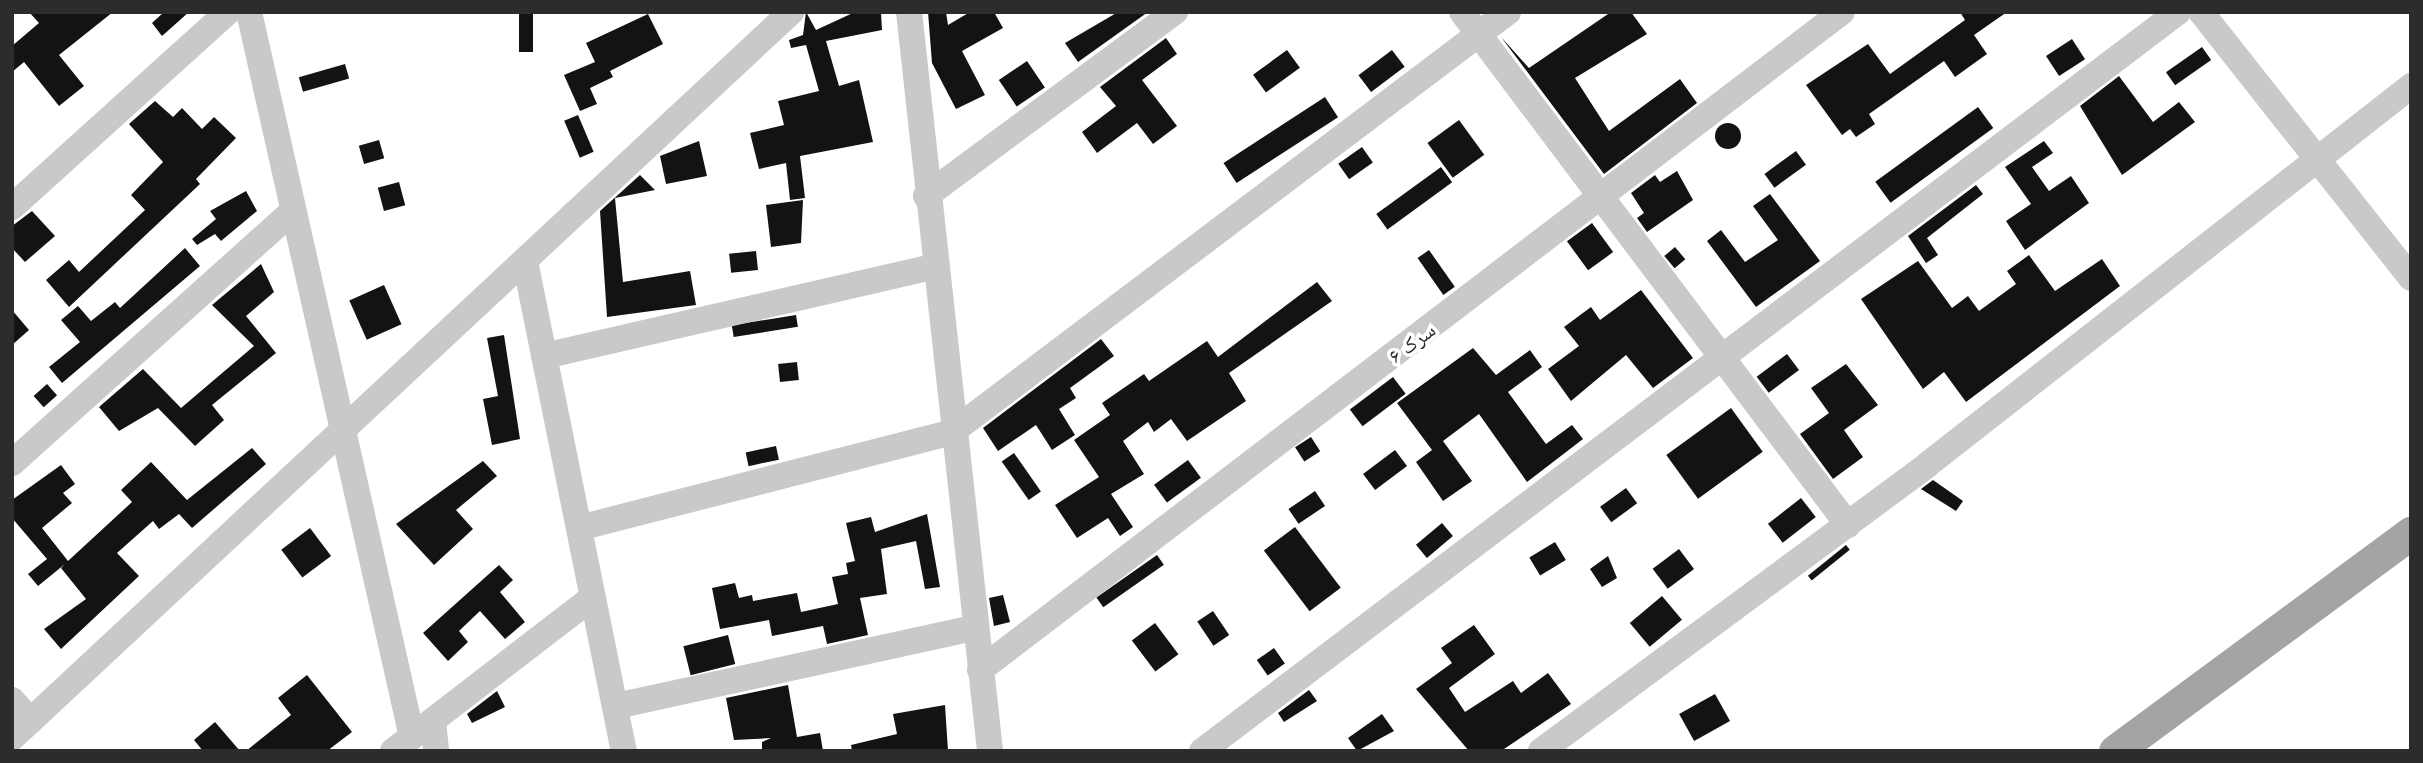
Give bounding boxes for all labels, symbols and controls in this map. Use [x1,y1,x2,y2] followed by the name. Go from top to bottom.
[1384,317,1440,369] street label: سرک ۶

